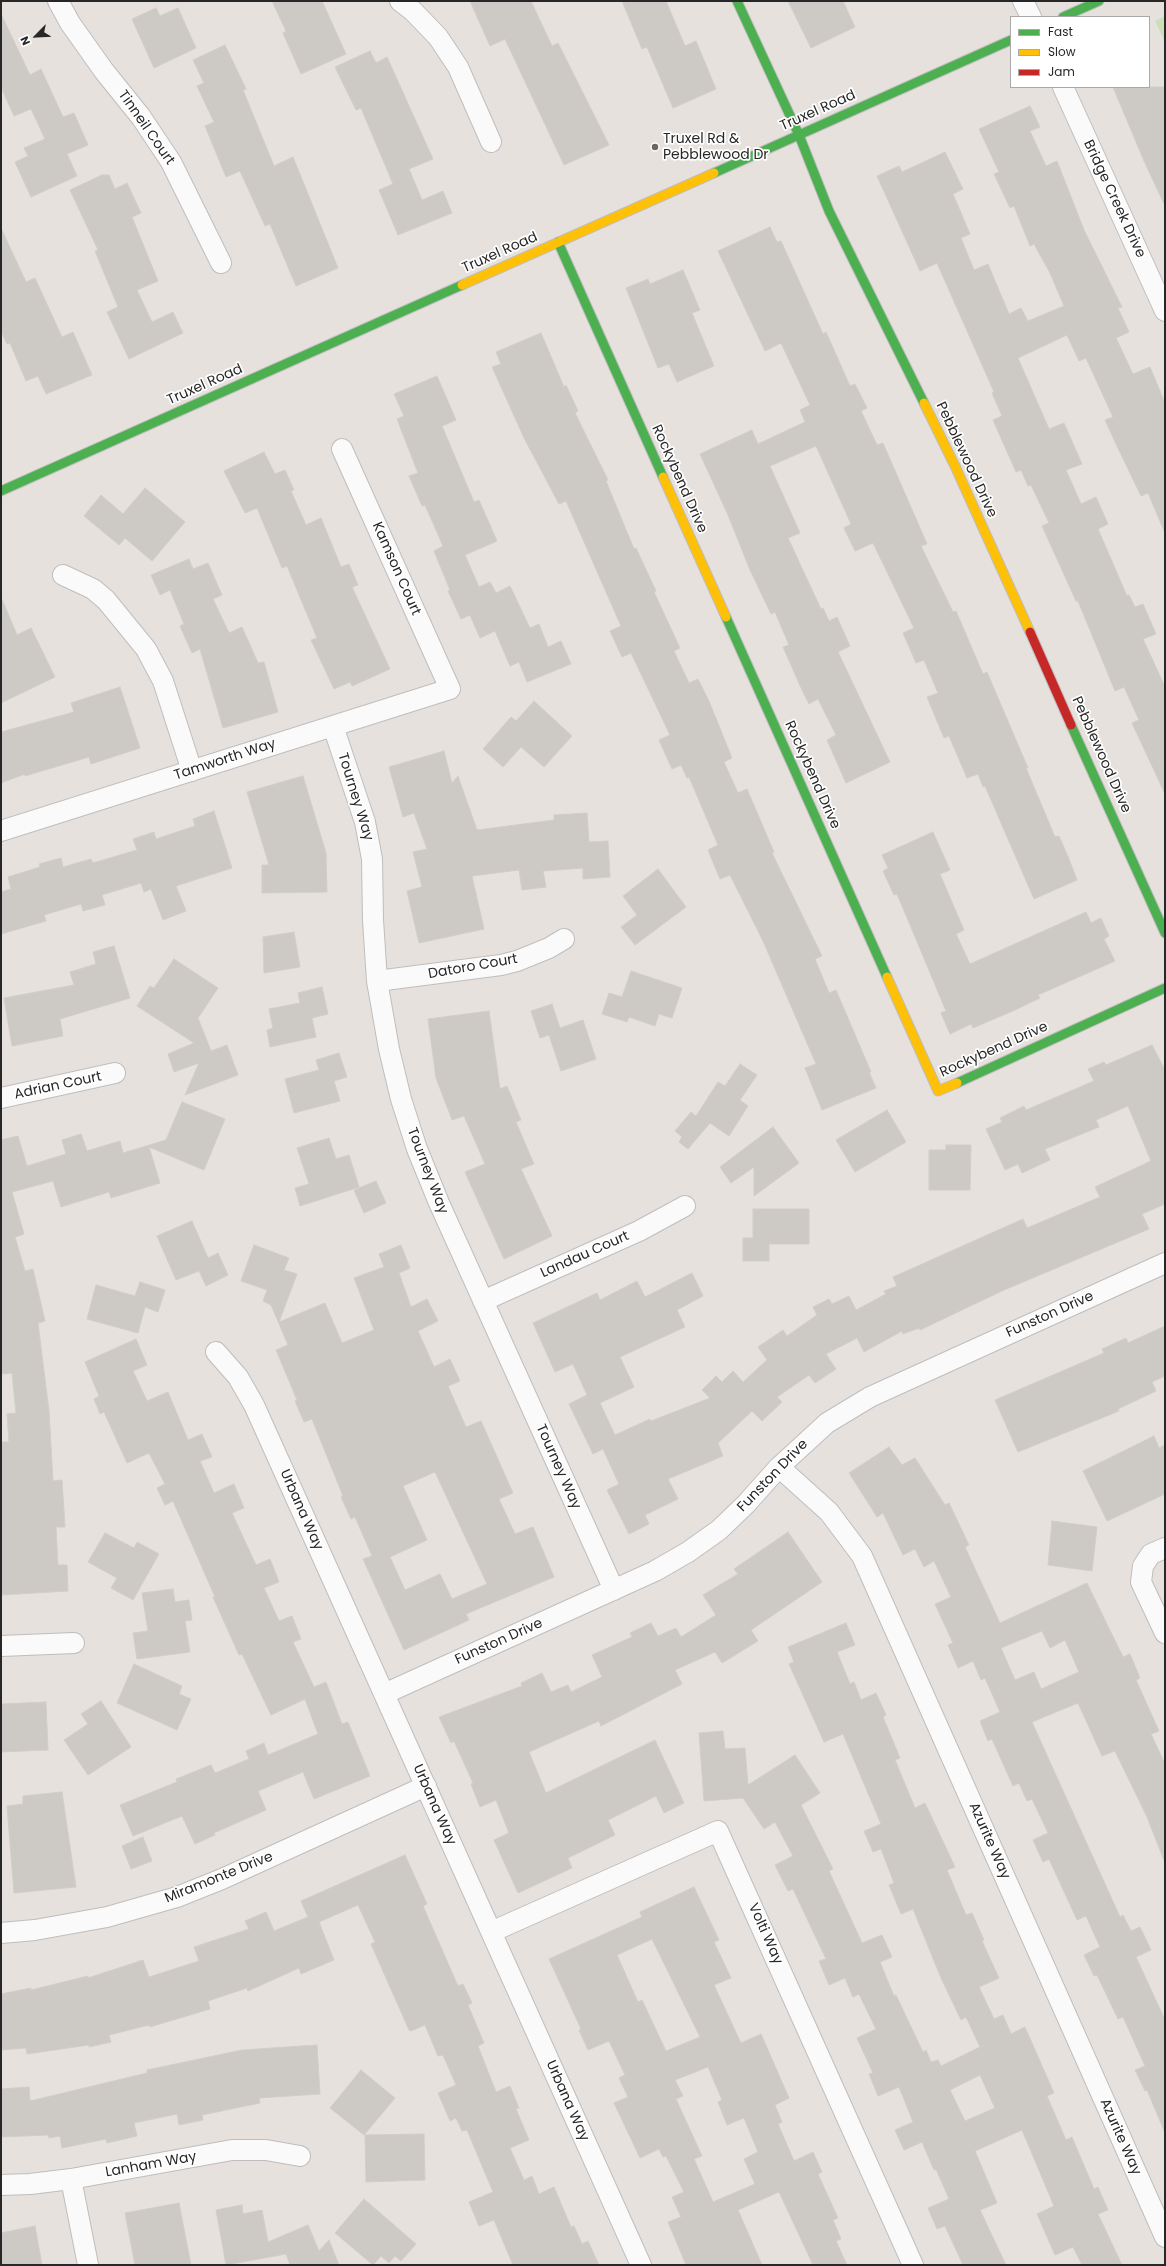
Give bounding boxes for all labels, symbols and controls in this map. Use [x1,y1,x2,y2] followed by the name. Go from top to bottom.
[16,16,56,56] north arrow
[1010,16,1150,88] legend
[1048,23,1073,40] text: Fast
[16,34,34,48] text: N
[1048,43,1076,60] text: Slow
[1048,63,1075,80] text: Jam
[114,87,178,169] street label: Tinneil Court
[778,87,858,135] street label: Truxel Road
[663,131,769,164] place label: Truxel Rd & Pebblewood Dr
[1079,137,1149,261] street label: Bridge Creek Drive
[650,142,660,152] marker: Truxel Rd & Pebblewood Dr
[460,229,540,277] street label: Truxel Road
[165,361,245,409] street label: Truxel Road
[932,400,1000,520] street label: Pebblewood Drive
[648,422,710,536] street label: Rockybend Drive
[368,520,424,618] street label: Kamson Court
[1068,694,1134,816] street label: Pebblewood Drive
[781,718,843,832] street label: Rockybend Drive
[172,736,278,784] street label: Tamworth Way
[334,751,376,843] street label: Tourney Way
[427,951,519,983] street label: Datoro Court
[937,1019,1051,1081] street label: Rockybend Drive
[13,1069,103,1103] street label: Adrian Court
[403,1126,451,1216] street label: Tourney Way
[538,1228,632,1282] street label: Landau Court
[1004,1288,1096,1342] street label: Funston Drive
[532,1422,584,1512] street label: Tourney Way
[734,1436,812,1516] street label: Funston Drive
[276,1467,326,1553] street label: Urbana Way
[453,1615,545,1669] street label: Funston Drive
[409,1762,459,1848] street label: Urbana Way
[965,1800,1013,1882] street label: Azurite Way
[162,1849,276,1907] street label: Miramonte Drive
[744,1901,786,1967] street label: Volti Way
[542,2058,592,2144] street label: Urbana Way
[1096,2096,1144,2178] street label: Azurite Way
[104,2149,198,2181] street label: Lanham Way

